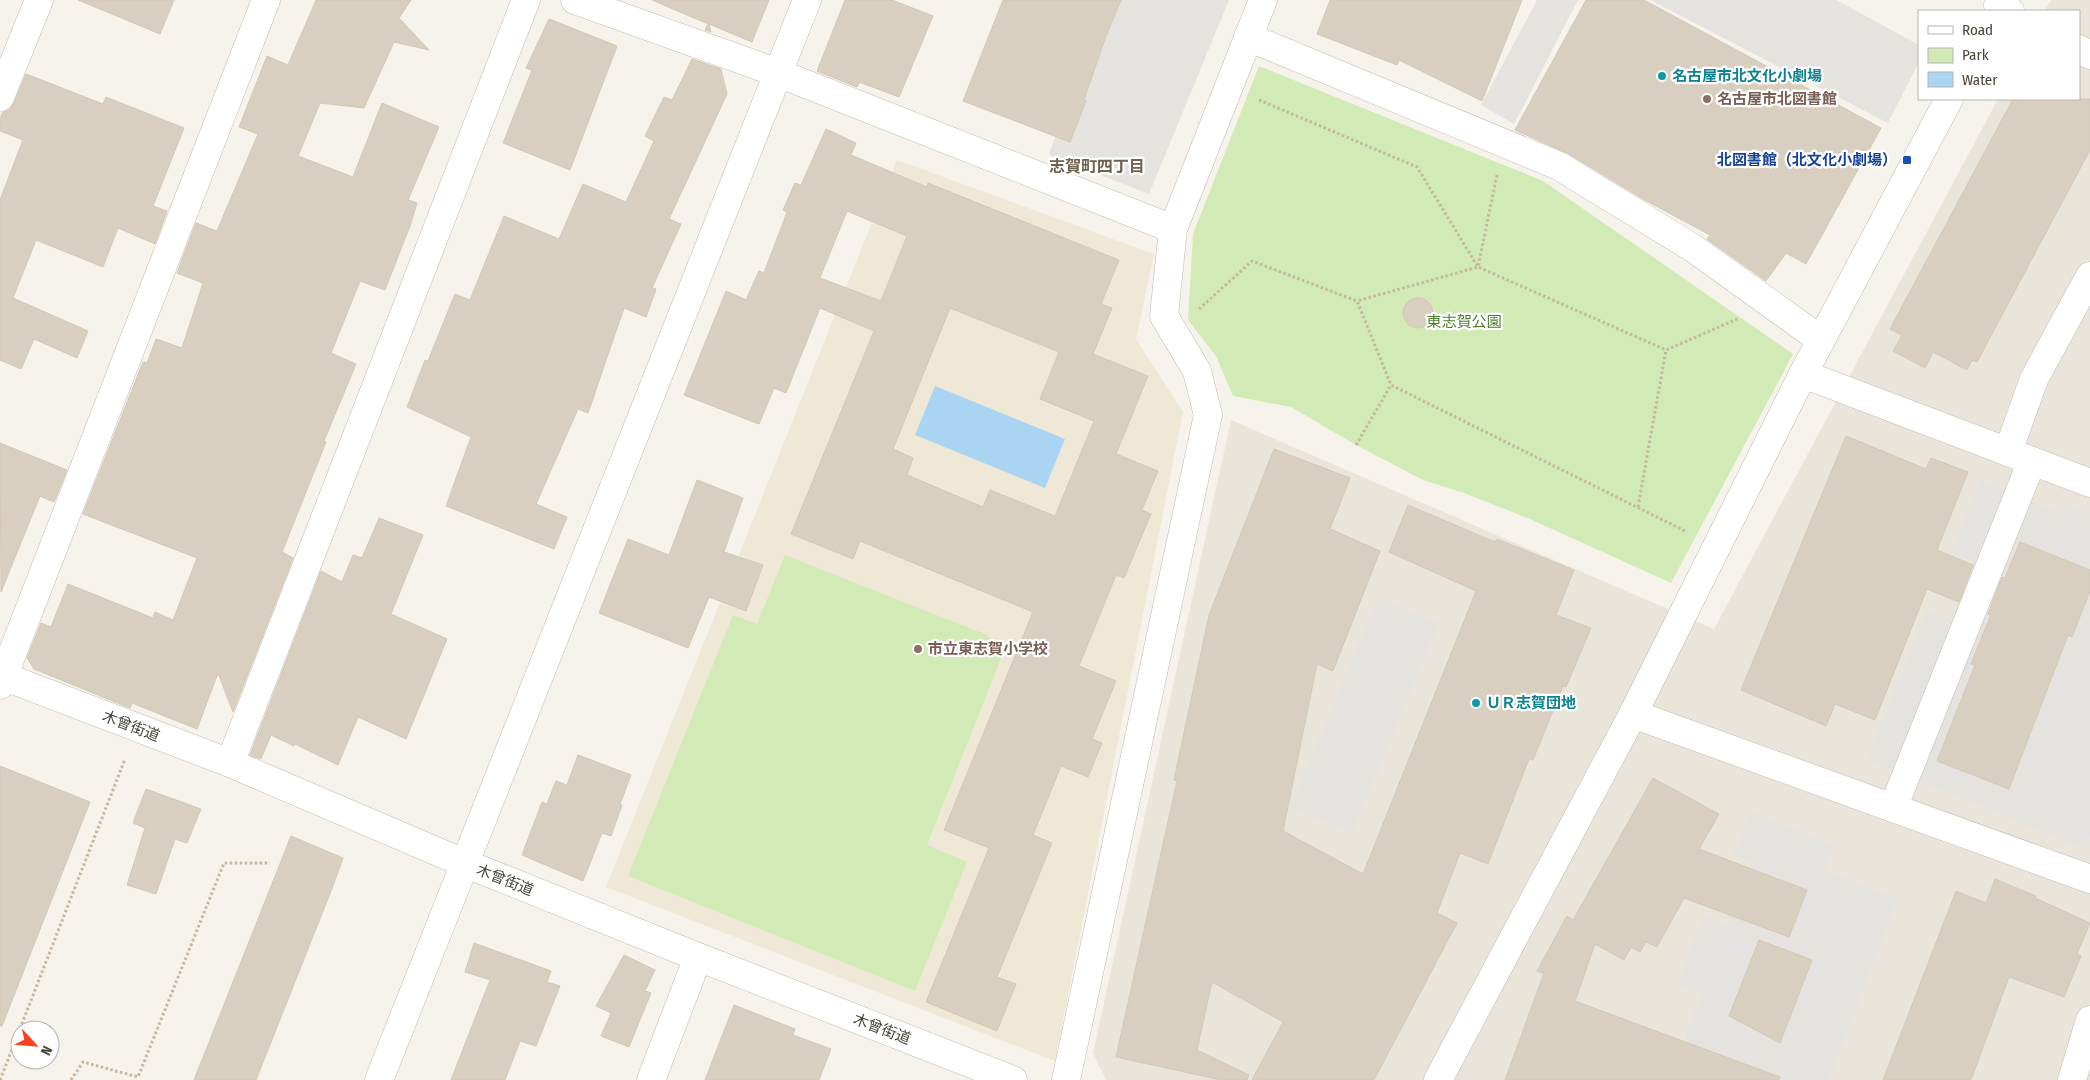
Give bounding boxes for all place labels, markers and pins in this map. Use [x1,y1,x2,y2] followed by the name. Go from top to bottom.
[1672,67,1822,85] place label: 名古屋市北文化小劇場
[1656,70,1668,82] marker: 名古屋市北文化小劇場
[1717,90,1837,108] place label: 名古屋市北図書館
[1701,93,1713,105] marker: 名古屋市北図書館
[1717,151,1897,169] place label: 北図書館（北文化小劇場）
[1901,154,1913,166] marker: 北図書館（北文化小劇場）
[928,640,1048,658] place label: 市立東志賀小学校
[912,643,924,655] marker: 市立東志賀小学校
[1486,694,1576,712] place label: ＵＲ志賀団地
[1470,697,1482,709] marker: ＵＲ志賀団地

